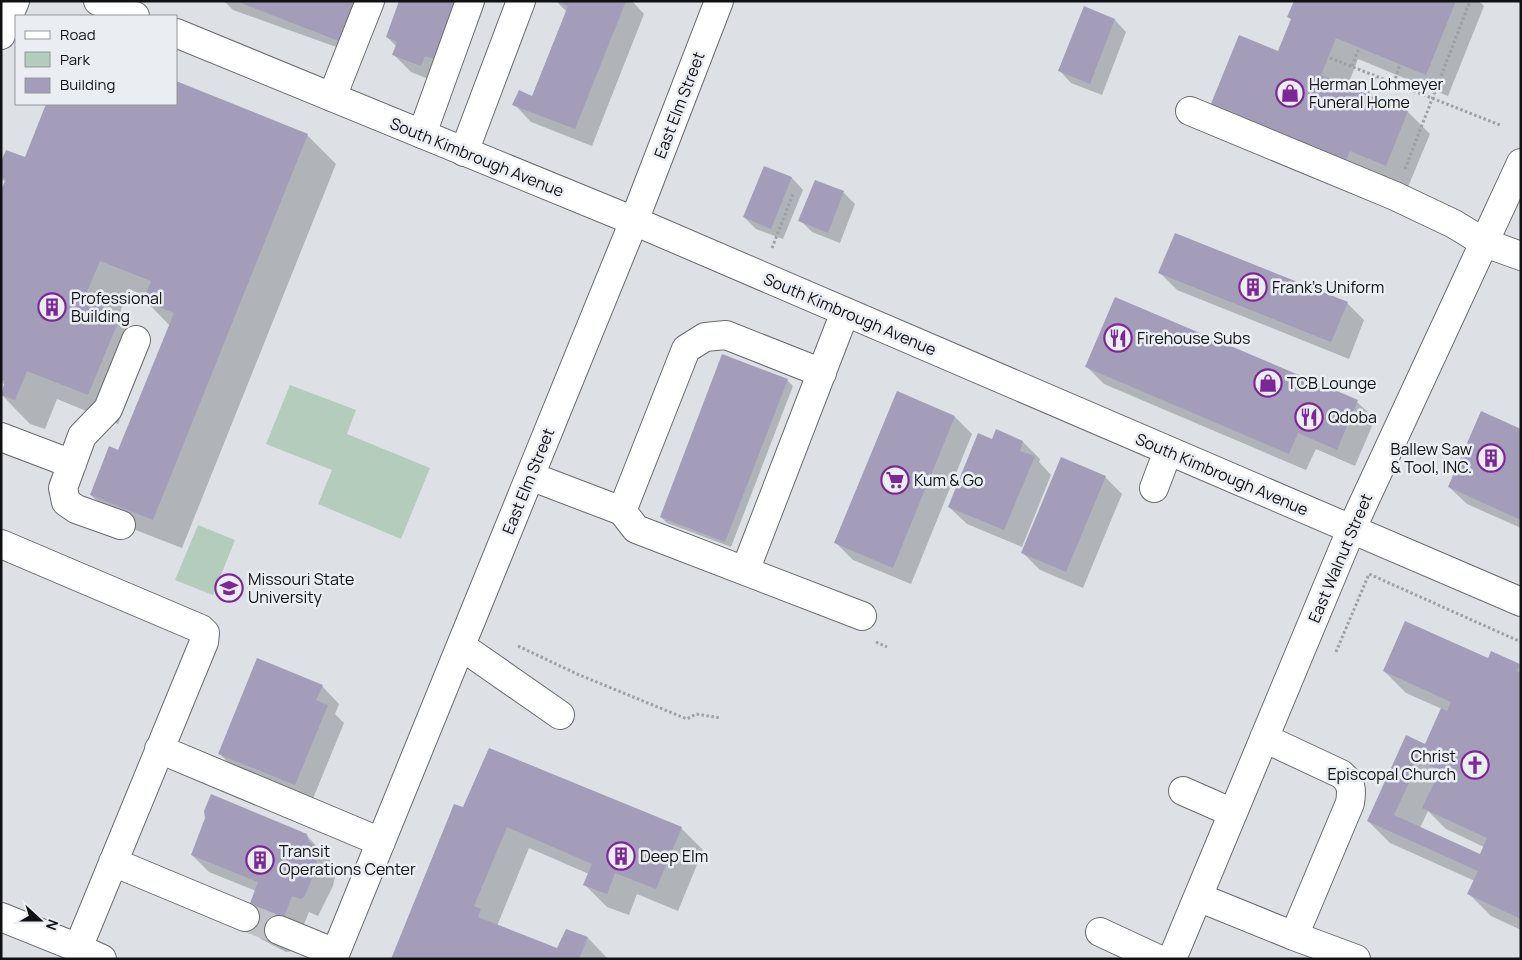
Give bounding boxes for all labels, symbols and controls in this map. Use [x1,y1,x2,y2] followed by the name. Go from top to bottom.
[15,15,178,105] legend
[60,24,96,45] text: Road
[649,48,709,162] street label: East Elm Street
[60,49,90,70] text: Park
[1309,73,1444,113] place label: Herman Lohmeyer Funeral Home
[60,74,115,95] text: Building
[1275,78,1305,108] shop icon: Herman Lohmeyer Funeral Home
[387,112,567,202] street label: South Kimbrough Avenue
[760,268,940,360] street label: South Kimbrough Avenue
[1238,272,1268,302] building icon: Frank's Uniform
[1272,276,1384,298] place label: Frank's Uniform
[71,287,163,327] place label: Professional Building
[37,292,67,322] building icon: Professional Building
[1103,323,1133,353] restaurant icon: Firehouse Subs
[1137,327,1250,349] place label: Firehouse Subs
[1253,368,1283,398] shop icon: TCB Lounge
[1287,372,1376,394] place label: TCB Lounge
[1294,402,1324,432] restaurant icon: Qdoba
[1328,406,1377,428] place label: Qdoba
[497,425,559,537] street label: East Elm Street
[1132,428,1312,520] street label: South Kimbrough Avenue
[1391,438,1472,478] place label: Ballew Saw & Tool, INC.
[1476,443,1506,473] building icon: Ballew Saw & Tool, INC.
[880,465,910,495] supermarket icon: Kum & Go
[914,469,984,491] place label: Kum & Go
[1303,490,1377,626] street label: East Walnut Street
[248,568,354,608] place label: Missouri State University
[214,573,244,603] school or university icon: Missouri State University
[1327,745,1456,785] place label: Christ Episcopal Church
[1460,750,1490,780] church icon: Christ Episcopal Church
[279,840,416,880] place label: Transit Operations Center
[606,841,636,871] building icon: Deep Elm
[245,845,275,875] building icon: Transit Operations Center
[640,845,708,867] place label: Deep Elm
[15,895,65,945] north arrow
[42,917,63,933] text: N

